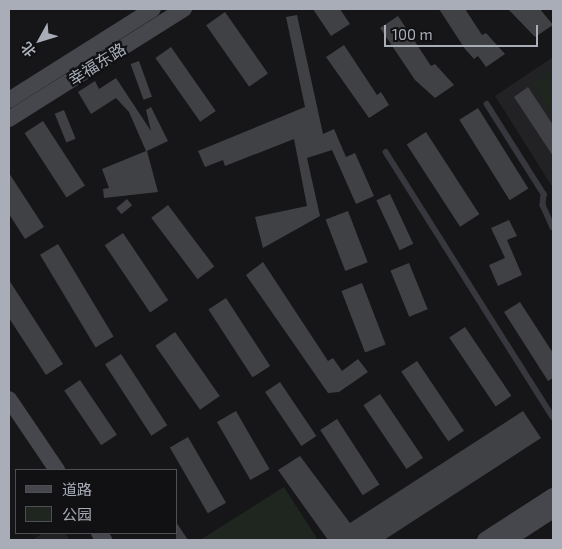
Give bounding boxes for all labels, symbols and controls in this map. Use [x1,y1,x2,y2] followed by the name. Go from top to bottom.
[15,15,65,65] north arrow
[387,15,541,47] scale bar
[392,25,433,43] text: 100 m
[17,39,39,61] text: 北
[65,39,129,89] street label: 幸福东路
[15,469,178,534] legend
[62,480,92,498] text: 道路
[62,505,92,523] text: 公园

